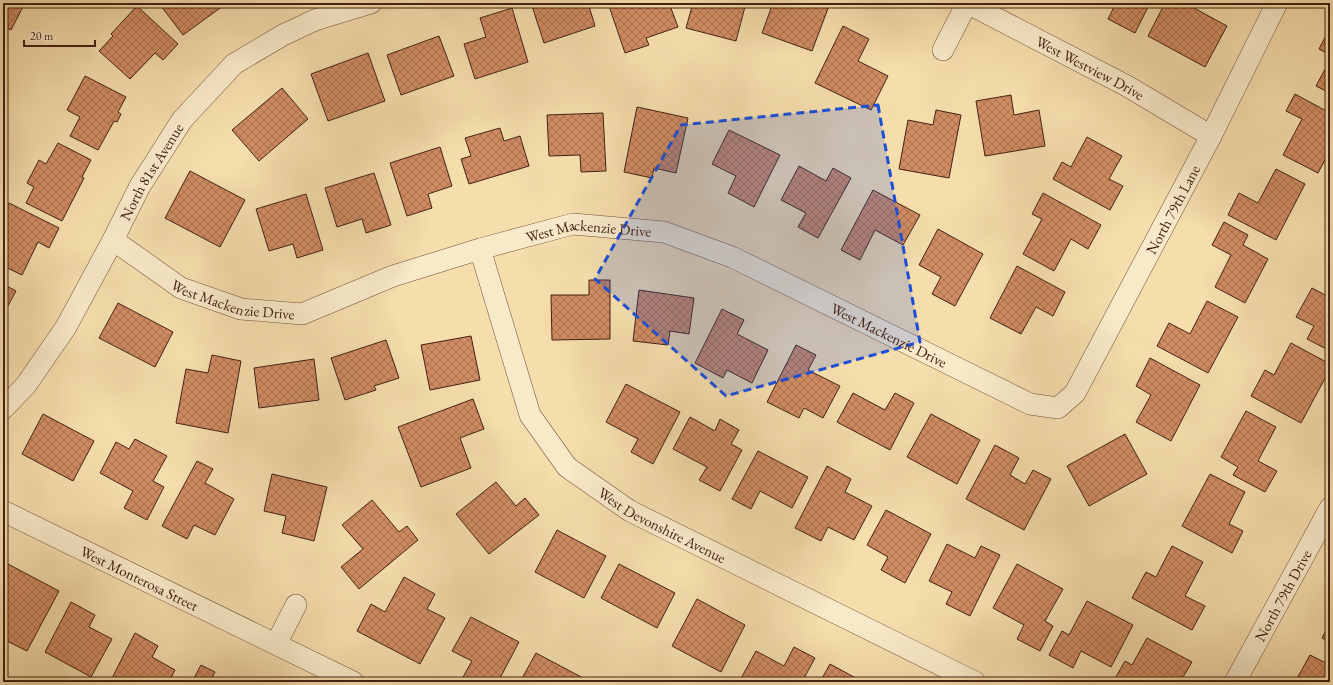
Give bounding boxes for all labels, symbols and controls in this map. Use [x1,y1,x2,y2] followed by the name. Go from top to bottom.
[24,22,95,48] scale bar
[30,28,54,44] text: 20 m
[1033,31,1148,104] street label: West Westview Drive
[115,119,187,223] street label: North 81st Avenue
[1141,161,1204,257] street label: North 79th Lane
[524,214,652,246] street label: West Mackenzie Drive
[168,275,296,323] street label: West Mackenzie Drive
[828,298,950,371] street label: West Mackenzie Drive
[595,482,730,567] street label: West Devonshire Avenue
[77,541,202,615] street label: West Monterosa Street
[1250,546,1315,644] street label: North 79th Drive

